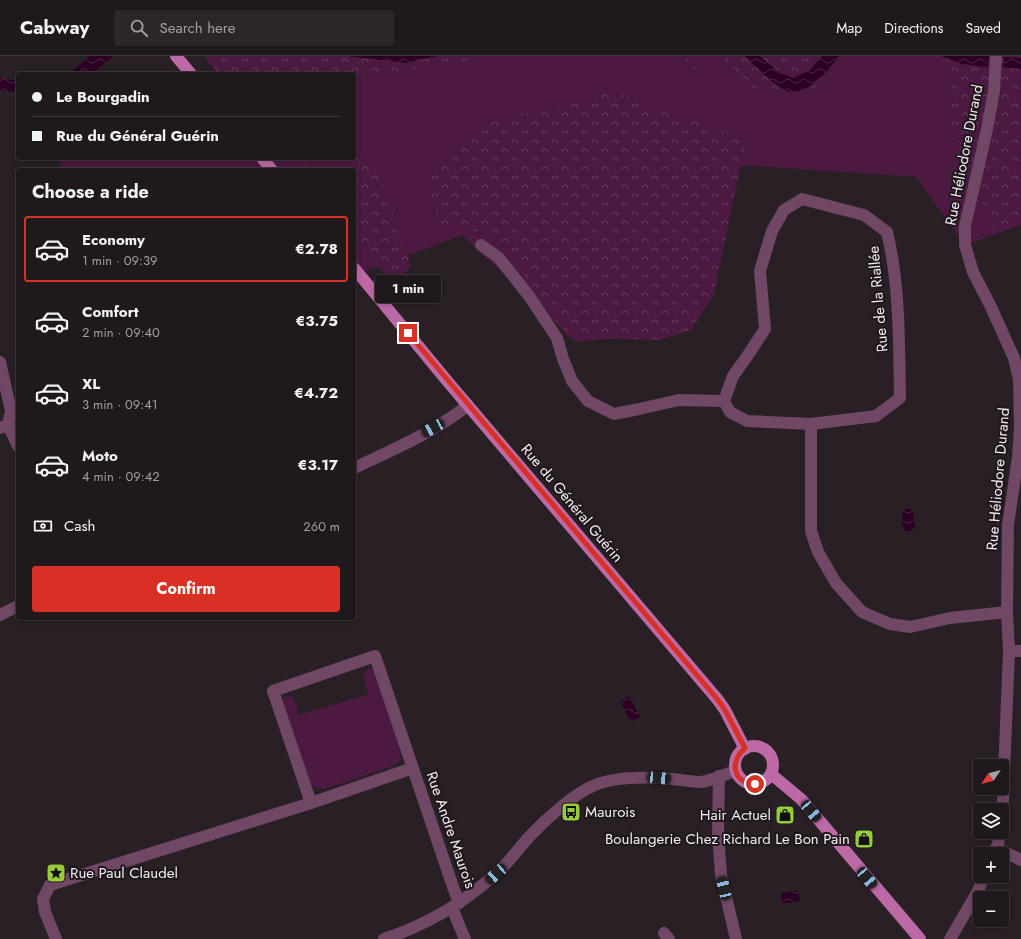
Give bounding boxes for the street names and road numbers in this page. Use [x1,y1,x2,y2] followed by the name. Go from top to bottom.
[940,83,988,227] street label: Rue Héliodore Durand
[862,245,894,353] street label: Rue de la Riallée
[981,407,1015,551] street label: Rue Héliodore Durand
[516,439,628,567] street label: Rue du Général Guérin
[421,769,481,891] street label: Rue Andre Maurois

